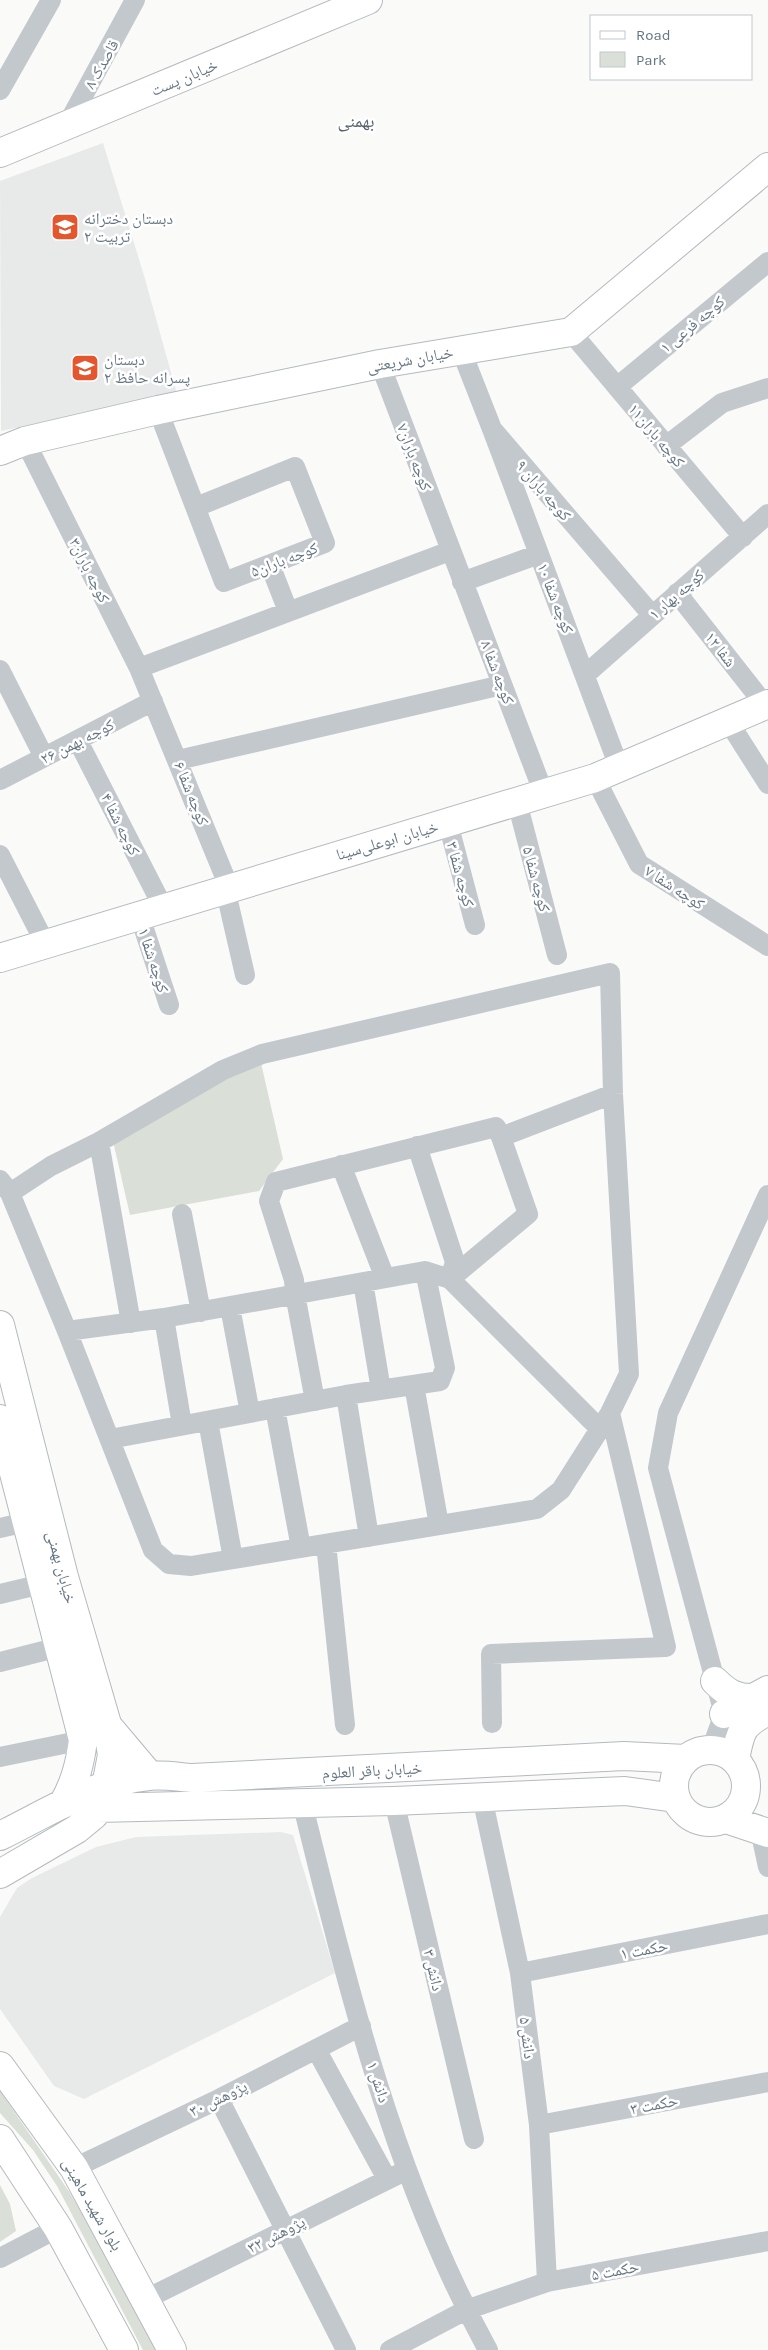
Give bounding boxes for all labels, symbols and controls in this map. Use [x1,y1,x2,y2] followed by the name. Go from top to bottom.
[590,15,753,80] legend
[636,26,671,44] text: Road
[80,36,123,92] street label: قاصدک ۸
[636,51,666,69] text: Park
[148,55,221,101] street label: خیابان پست
[338,110,374,132] district label: بهمنی
[84,209,173,246] place label: دبستان دخترانه تربیت ۲
[50,212,80,242] school or university icon: دبستان دخترانه تربیت ۲
[656,292,729,358] street label: کوچه فرعی ۱
[365,343,455,377] street label: خیابان شریعتی
[104,350,190,387] place label: دبستان پسرانه حافظ ۲
[70,353,100,383] school or university icon: دبستان پسرانه حافظ ۲
[624,400,689,472] street label: کوچه باران۱۱
[392,421,436,494] street label: کوچه باران۷
[511,456,575,525] street label: کوچه باران ۹
[64,535,114,607] street label: کوچه باران۳
[248,538,321,582] street label: کوچه باران۵
[533,560,578,637] street label: کوچه شفا ۱۰
[645,565,708,624] street label: کوچه بهار ۱
[701,628,740,671] street label: شفا ۱۲
[477,637,519,707] street label: کوچه شفا ۸
[37,715,118,769] street label: کوچه بهمن ۲۶
[170,759,213,828] street label: کوچه شفا ۶
[97,790,144,859] street label: کوچه شفا ۴
[334,817,441,865] street label: خیابان ابوعلی‌سینا
[443,839,478,909] street label: کوچه شفا ۳
[519,844,554,914] street label: کوچه شفا ۵
[641,861,708,914] street label: کوچه شفا ۷
[134,925,173,995] street label: کوچه شفا ۱
[42,1529,80,1606] street label: خیابان بهمنی
[322,1758,423,1784] street label: خیابان باقر العلوم
[619,1936,670,1963] street label: حکمت ۱
[419,1947,448,1993] street label: دانش ۳
[515,2016,539,2060] street label: دانش ۵
[362,2059,394,2105] street label: دانش ۱
[186,2076,251,2121] street label: پژوهش ۳۰
[629,2091,680,2118] street label: حکمت ۳
[57,2154,127,2255] street label: بلوار شهید ماهینی
[244,2212,309,2258] street label: پژوهش ۳۲
[590,2257,641,2284] street label: حکمت ۵

